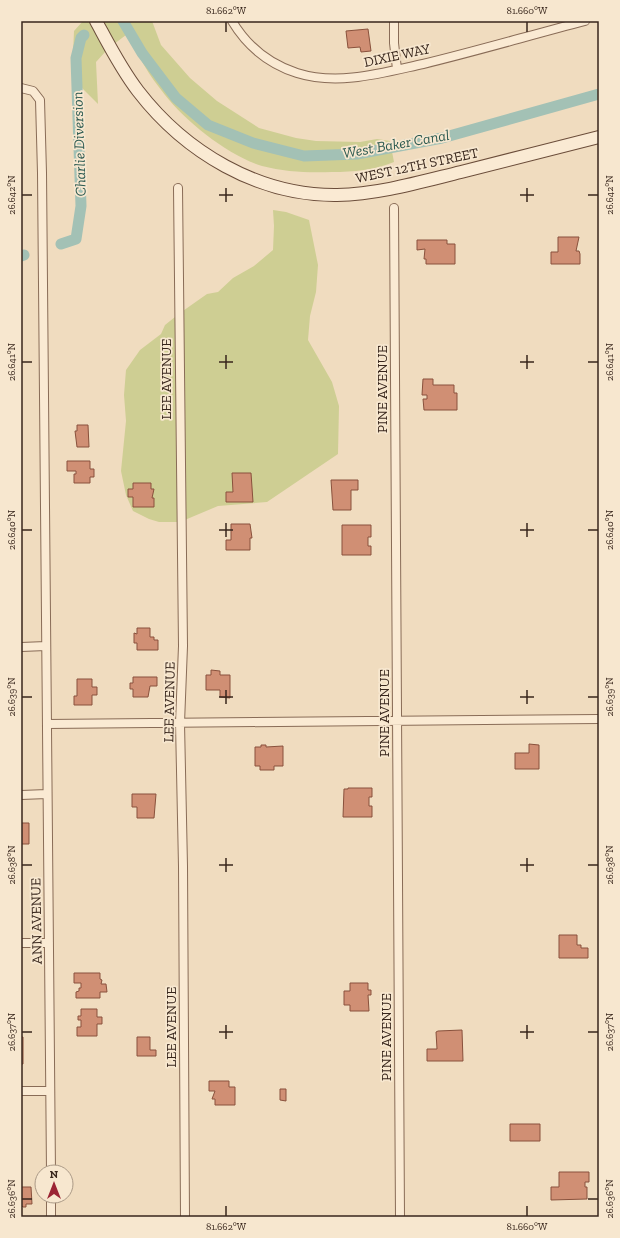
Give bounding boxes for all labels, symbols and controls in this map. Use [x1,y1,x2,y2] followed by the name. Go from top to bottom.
[206,5,247,17] text: 81.662°W
[507,5,548,17] text: 81.660°W
[362,40,432,71] street label: DIXIE WAY
[68,91,90,197] water label: Charlie Diversion
[341,126,451,162] water label: West Baker Canal
[354,144,480,187] street label: WEST 12TH STREET
[6,175,18,215] text: 26.642°N
[604,175,616,215] text: 26.642°N
[158,339,175,419] street label: LEE AVENUE
[6,342,18,381] text: 26.641°N
[604,342,616,381] text: 26.641°N
[374,345,391,433] street label: PINE AVENUE
[6,509,18,550] text: 26.640°N
[604,509,616,550] text: 26.640°N
[160,661,179,743] street label: LEE AVENUE
[376,669,393,757] street label: PINE AVENUE
[6,677,18,717] text: 26.639°N
[604,677,616,717] text: 26.639°N
[6,845,18,885] text: 26.638°N
[604,845,616,885] text: 26.638°N
[27,878,46,964] street label: ANN AVENUE
[163,987,180,1067] street label: LEE AVENUE
[378,993,395,1081] street label: PINE AVENUE
[6,1012,18,1051] text: 26.637°N
[604,1012,616,1051] text: 26.637°N
[34,1164,74,1204] north arrow
[50,1168,59,1181] text: N
[6,1179,18,1219] text: 26.636°N
[604,1179,616,1219] text: 26.636°N
[206,1221,247,1233] text: 81.662°W
[507,1221,548,1233] text: 81.660°W

